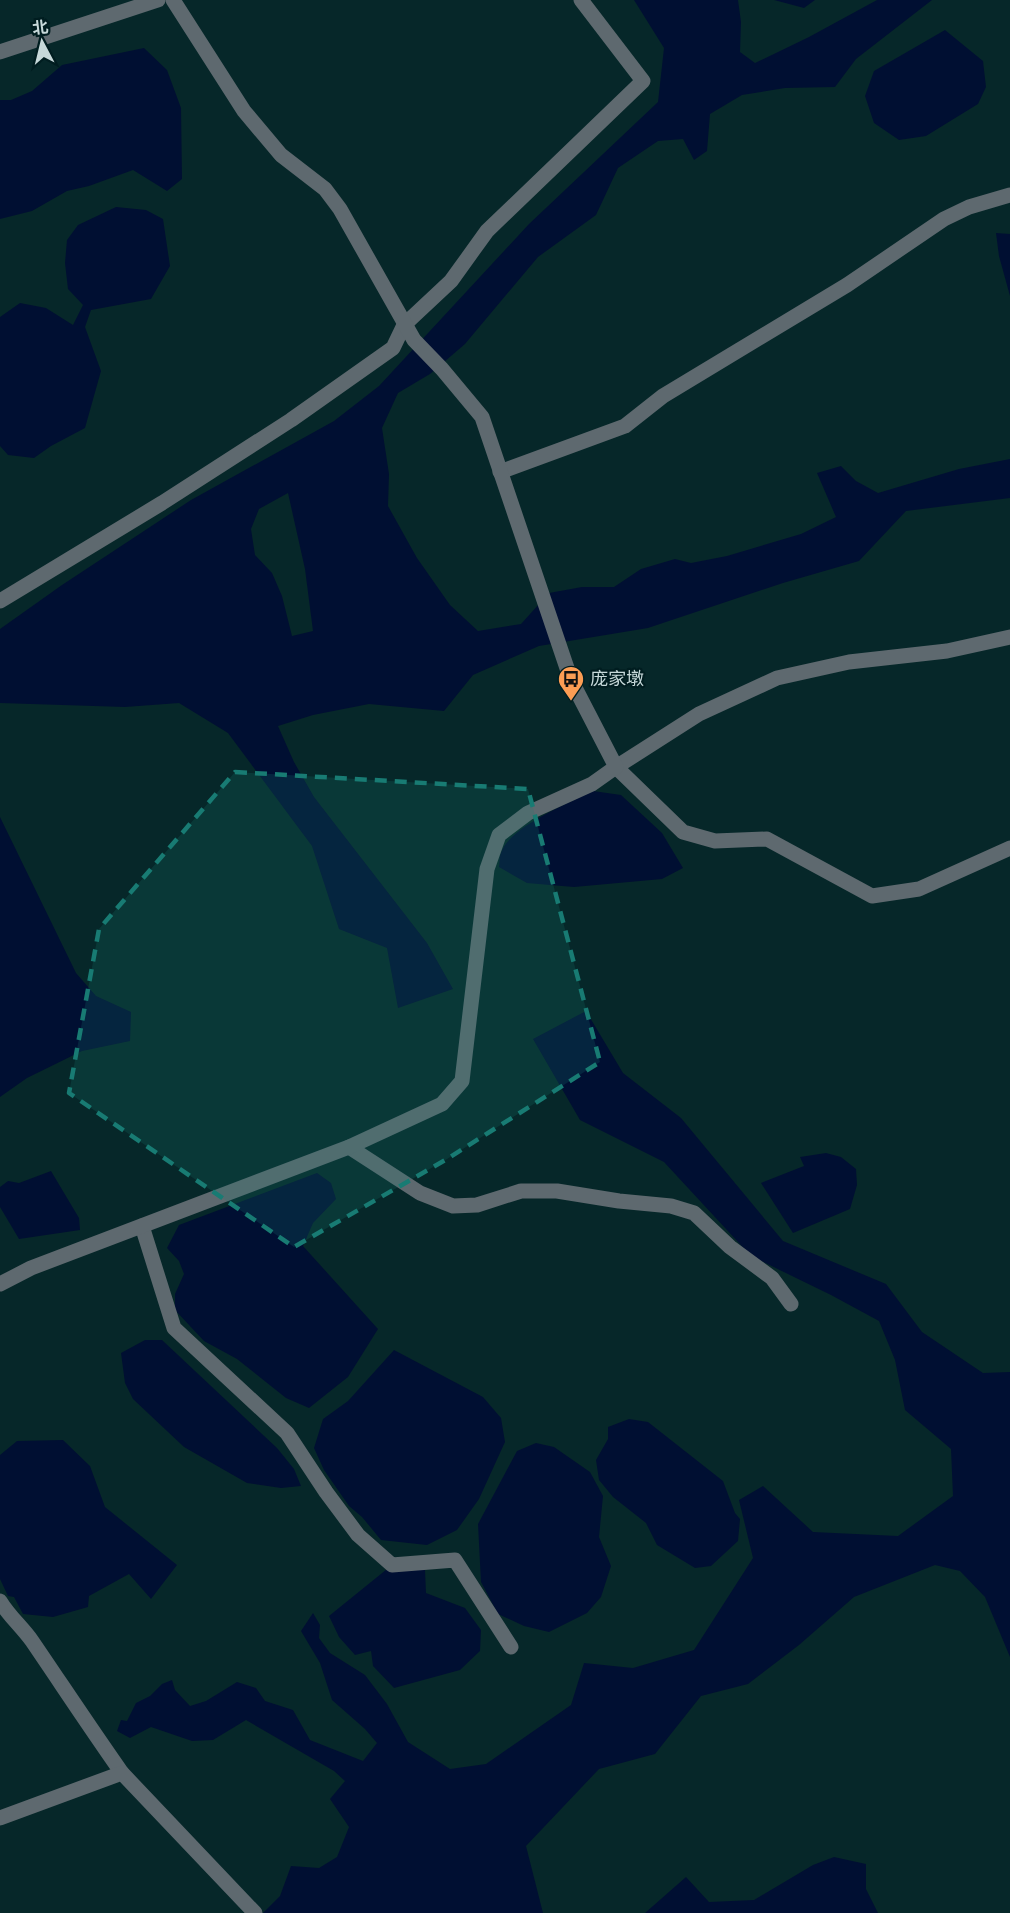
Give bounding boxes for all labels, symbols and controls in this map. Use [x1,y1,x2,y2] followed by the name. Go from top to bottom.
[12,12,72,72] north arrow
[31,17,49,38] text: 北
[556,664,586,702] bus stop icon: 庞家墩
[590,668,644,689] place label: 庞家墩

